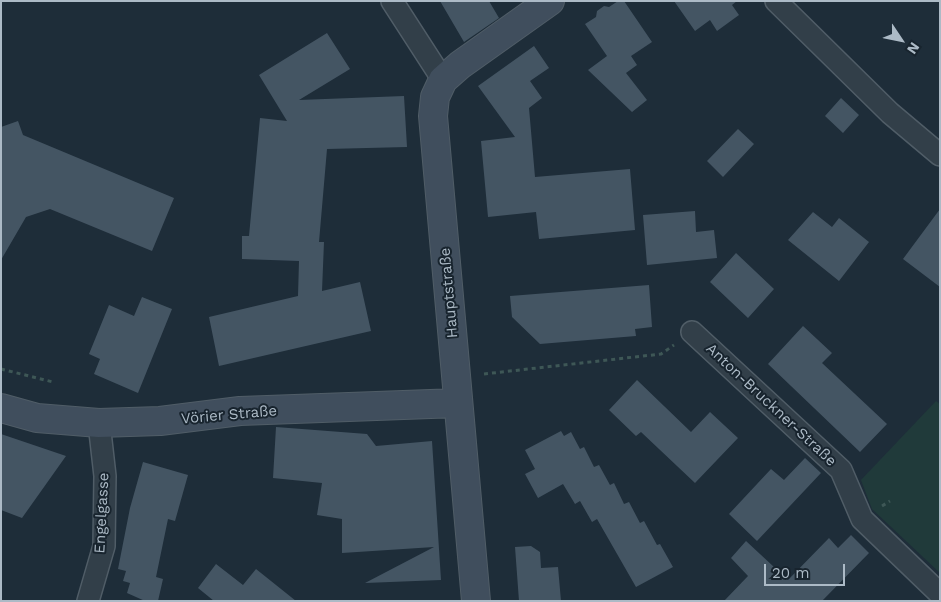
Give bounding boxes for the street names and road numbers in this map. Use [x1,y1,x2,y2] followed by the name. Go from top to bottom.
[436,247,462,339] street label: Hauptstraße
[702,340,840,470] street label: Anton-Bruckner-Straße
[180,402,278,428] street label: Vörier Straße
[91,472,113,554] street label: Engelgasse

